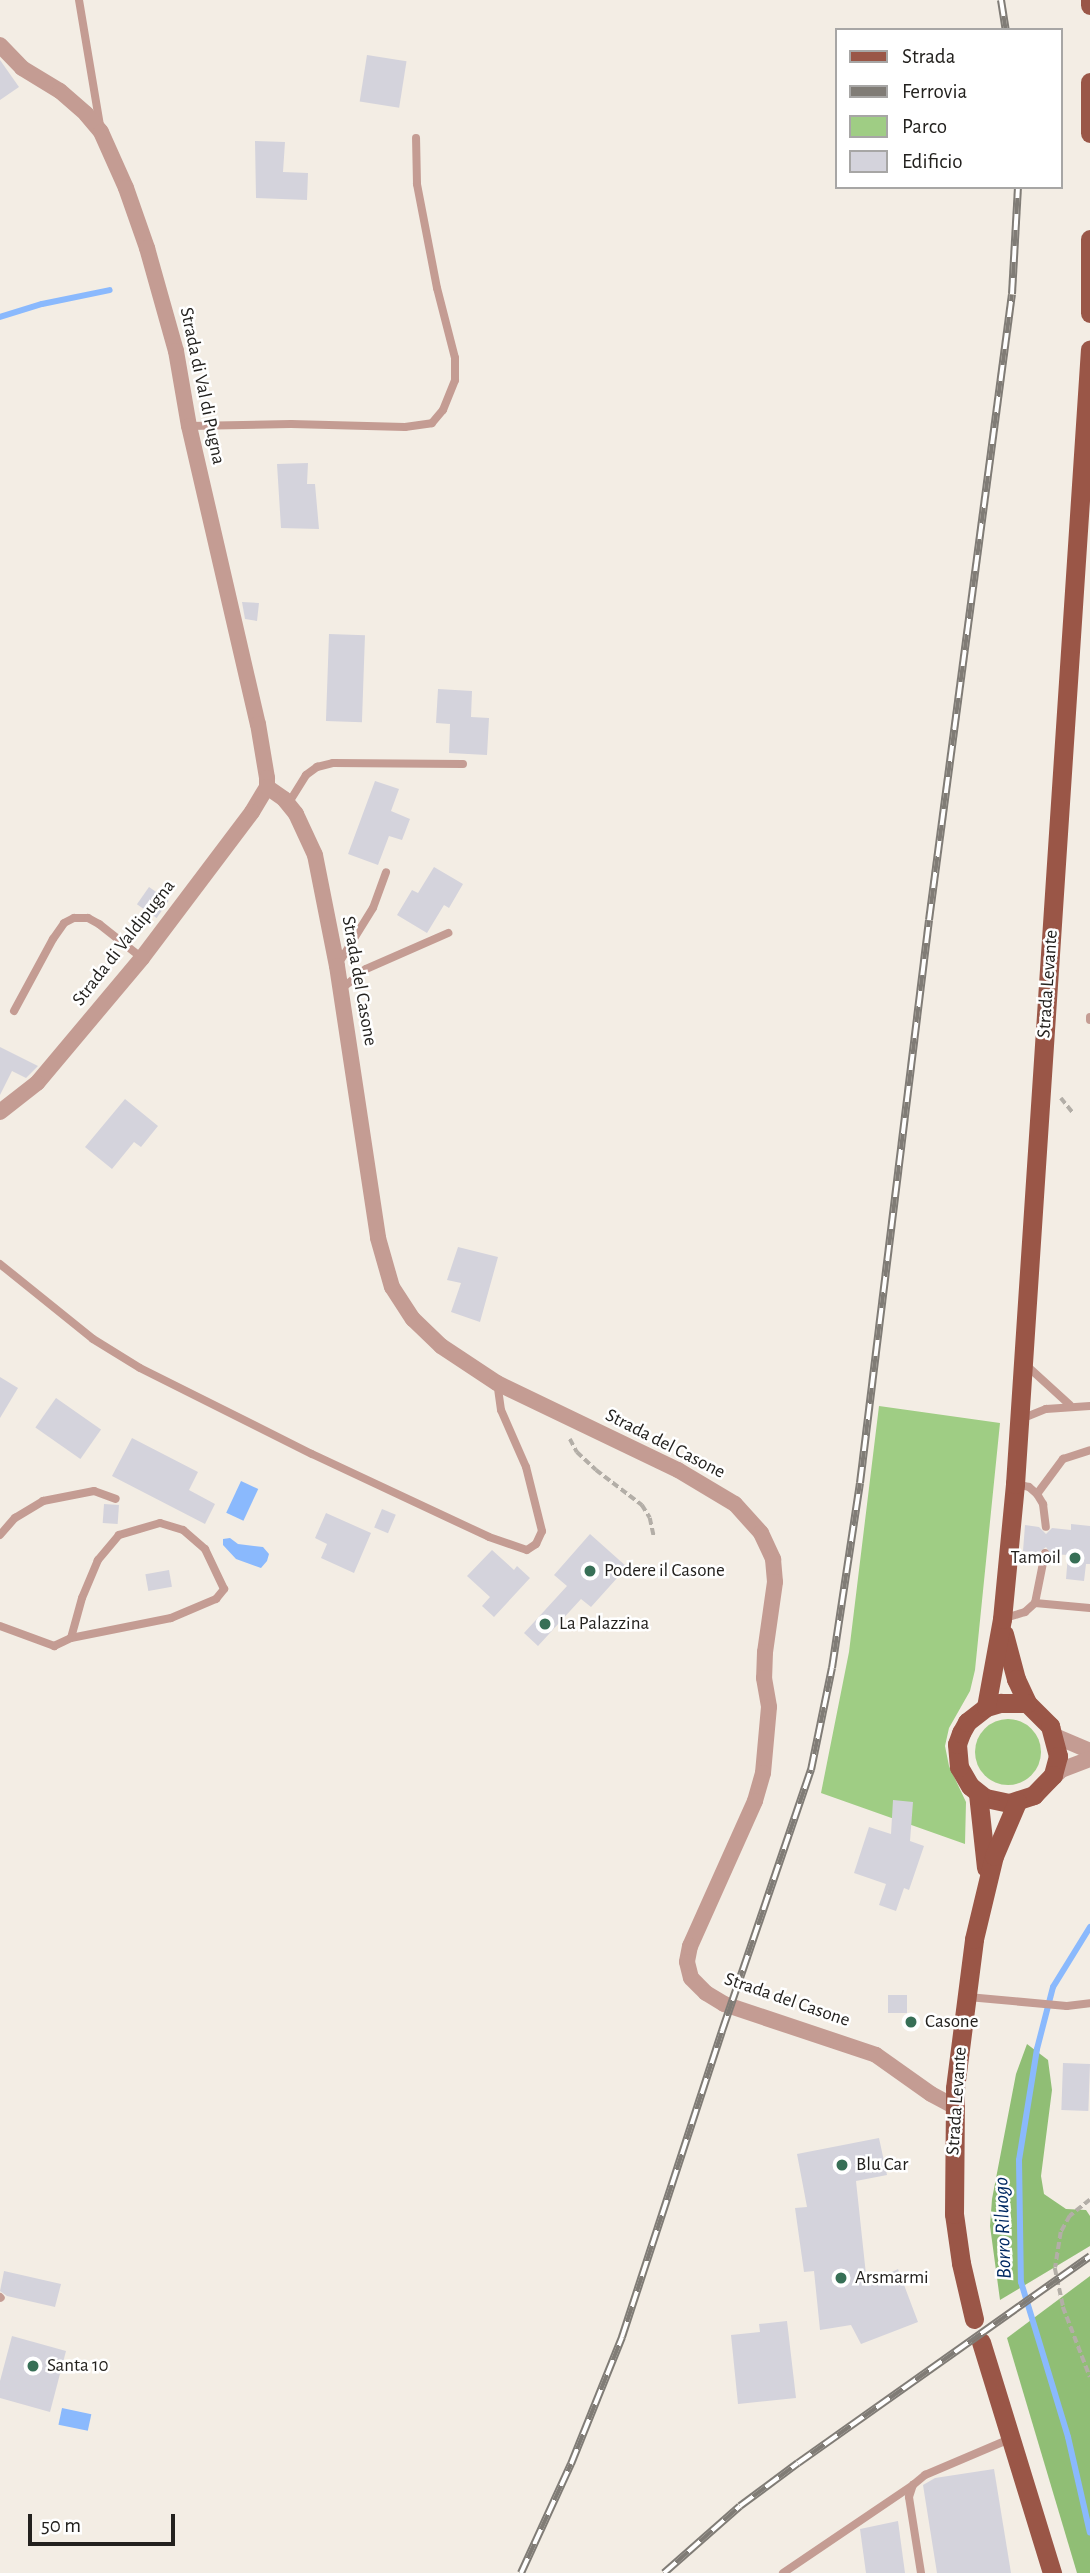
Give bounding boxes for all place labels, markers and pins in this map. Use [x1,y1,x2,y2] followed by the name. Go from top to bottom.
[1011,1547,1061,1569] place label: Tamoil
[1067,1550,1083,1566] marker: Tamoil
[604,1560,725,1582] place label: Podere il Casone
[582,1563,598,1579] marker: Podere il Casone
[559,1613,649,1635] place label: La Palazzina
[537,1616,553,1632] marker: La Palazzina
[925,2011,978,2033] place label: Casone
[903,2014,919,2030] marker: Casone
[856,2154,908,2176] place label: Blu Car
[834,2157,850,2173] marker: Blu Car
[855,2267,929,2289] place label: Arsmarmi
[833,2270,849,2286] marker: Arsmarmi
[47,2355,109,2377] place label: Santa 10
[25,2358,41,2374] marker: Santa 10

